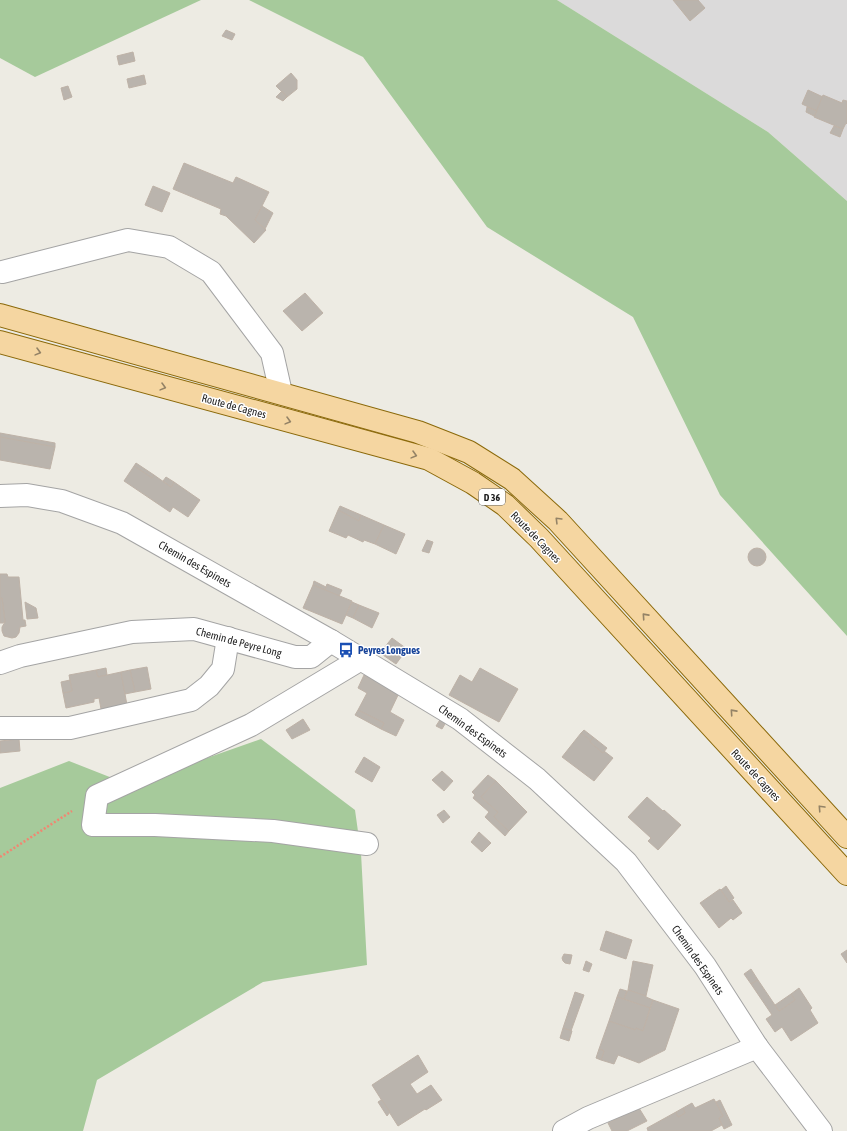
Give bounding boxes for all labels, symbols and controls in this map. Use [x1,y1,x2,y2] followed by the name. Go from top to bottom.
[34,347,41,356] one-way arrow
[160,382,166,390] one-way arrow
[200,392,268,420] street label: Route de Cagnes
[285,416,292,425] one-way arrow
[410,451,417,459] one-way arrow
[479,489,505,505] road number: D 36
[509,509,563,565] street label: Route de Cagnes
[555,517,563,525] one-way arrow
[157,538,234,590] street label: Chemin des Espinets
[643,613,650,621] one-way arrow
[195,625,283,659] street label: Chemin de Peyre Long
[337,641,355,659] bus stop icon: Peyres Longues
[358,644,420,656] place label: Peyres Longues
[436,702,510,760] street label: Chemin des Espinets
[731,710,738,717] one-way arrow
[729,747,783,803] street label: Route de Cagnes
[818,805,825,813] one-way arrow
[670,923,726,997] street label: Chemin des Espinets

